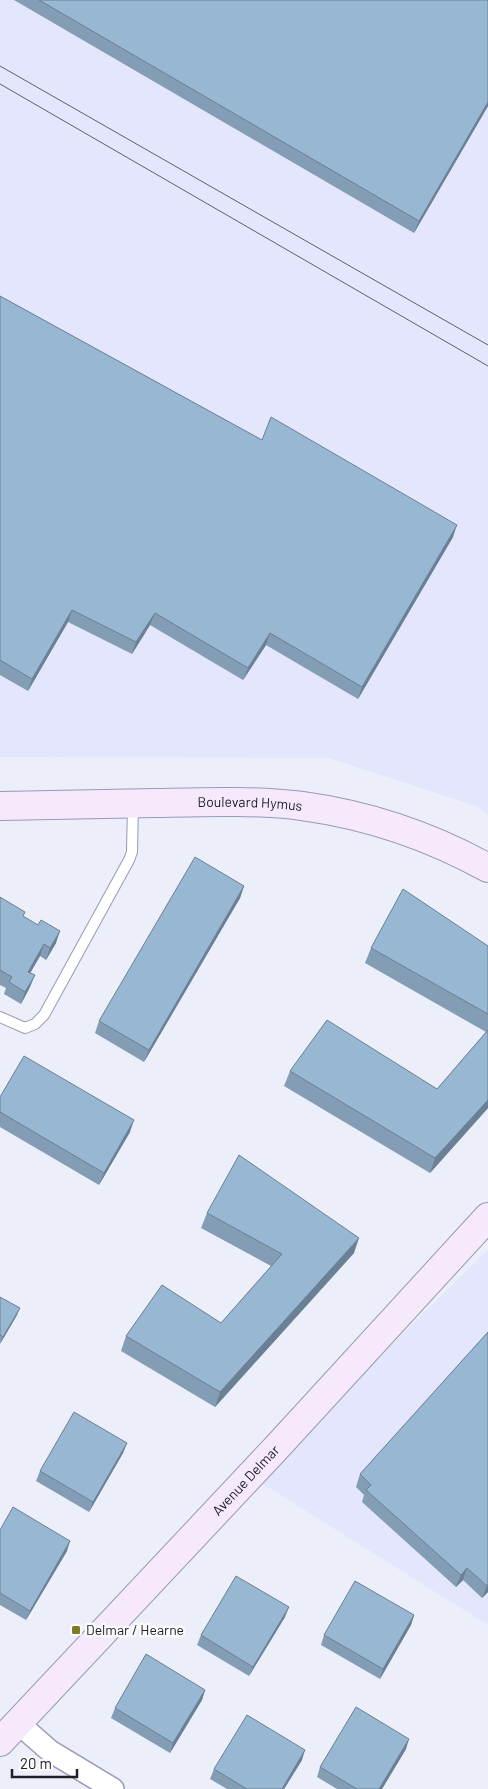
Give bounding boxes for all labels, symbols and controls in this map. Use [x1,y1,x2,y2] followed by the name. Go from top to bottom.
[197,793,304,814] street label: Boulevard Hymus
[208,1441,283,1519] street label: Avenue Delmar
[86,1621,184,1638] place label: Delmar / Hearne
[70,1624,82,1636] marker: Delmar / Hearne
[12,1746,78,1778] scale bar
[20,1754,52,1772] text: 20 m

